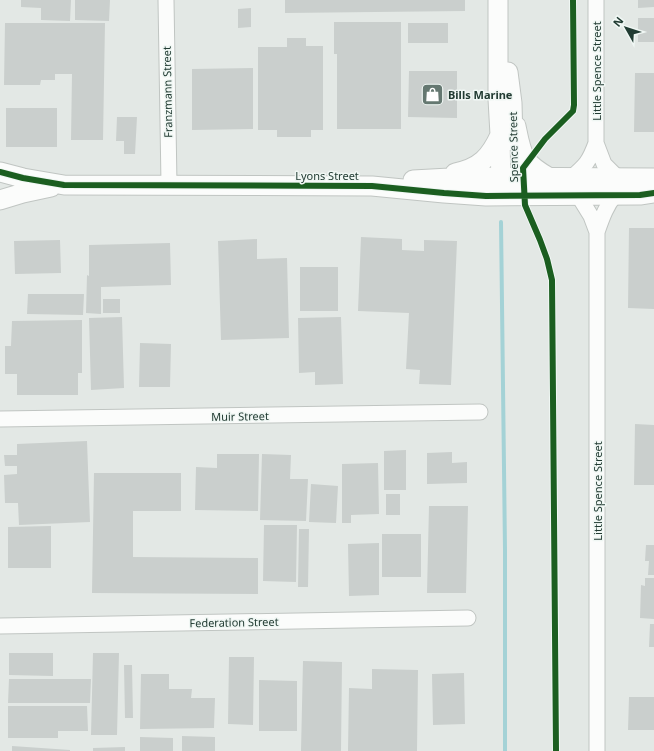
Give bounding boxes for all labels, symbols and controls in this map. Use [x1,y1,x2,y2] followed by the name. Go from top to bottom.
[606,8,646,48] north arrow
[609,13,626,30] text: N
[589,21,604,121] street label: Little Spence Street
[159,46,175,138] street label: Franzmann Street
[420,81,446,107] shop icon: Bills Marine
[448,87,513,102] place label: Bills Marine
[505,111,521,183] street label: Spence Street
[295,168,359,183] street label: Lyons Street
[211,408,269,424] street label: Muir Street
[590,441,605,541] street label: Little Spence Street
[189,614,279,630] street label: Federation Street

